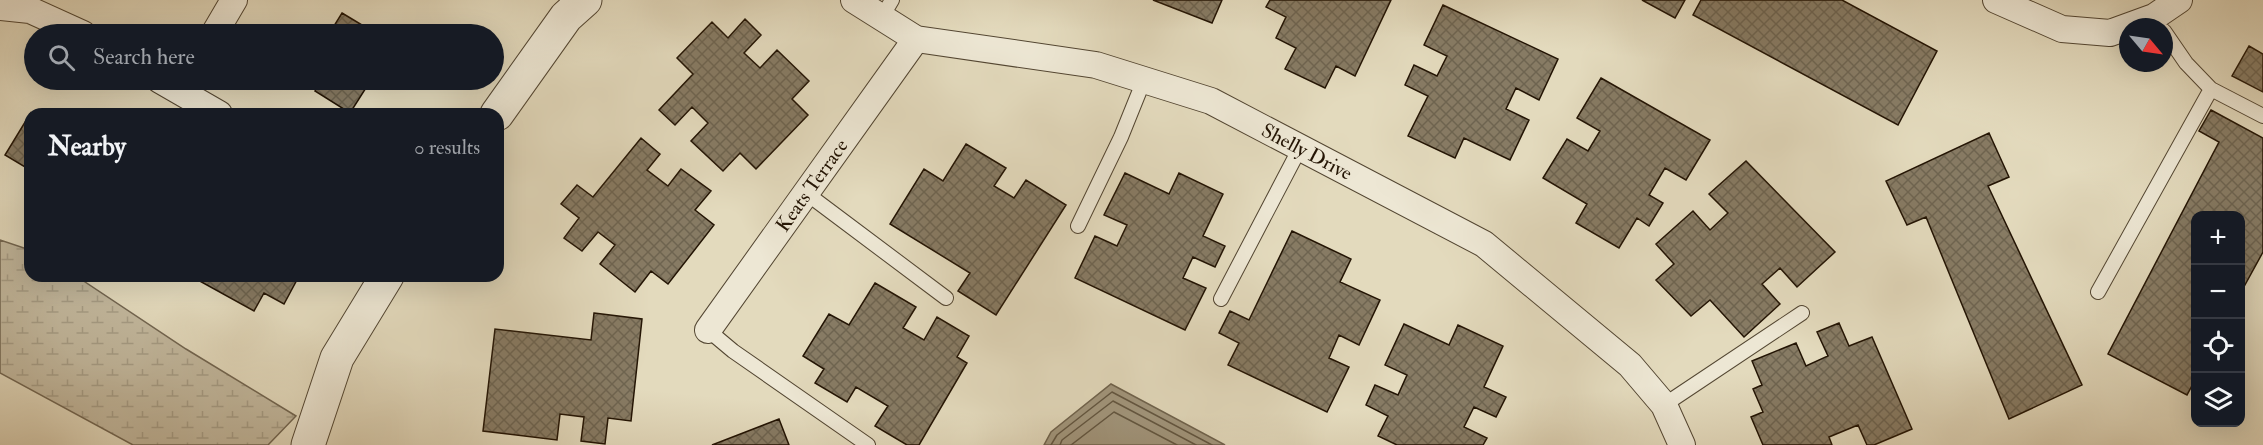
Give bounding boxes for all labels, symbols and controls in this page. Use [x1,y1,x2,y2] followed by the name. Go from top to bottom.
[2119,18,2173,72] north arrow
[24,24,504,90] search box
[45,41,78,74] icon: search
[93,43,195,71] text: Search here
[1257,118,1356,186] street label: Shelly Drive
[48,131,126,163] text: Nearby
[770,134,854,237] street label: Keats Terrace
[414,135,480,160] text: 0 results
[2191,211,2245,427] map controls
[2191,211,2245,265] button: +
[2191,265,2245,319] button: −
[2191,319,2245,373] button: locate
[2191,373,2245,427] button: layers

